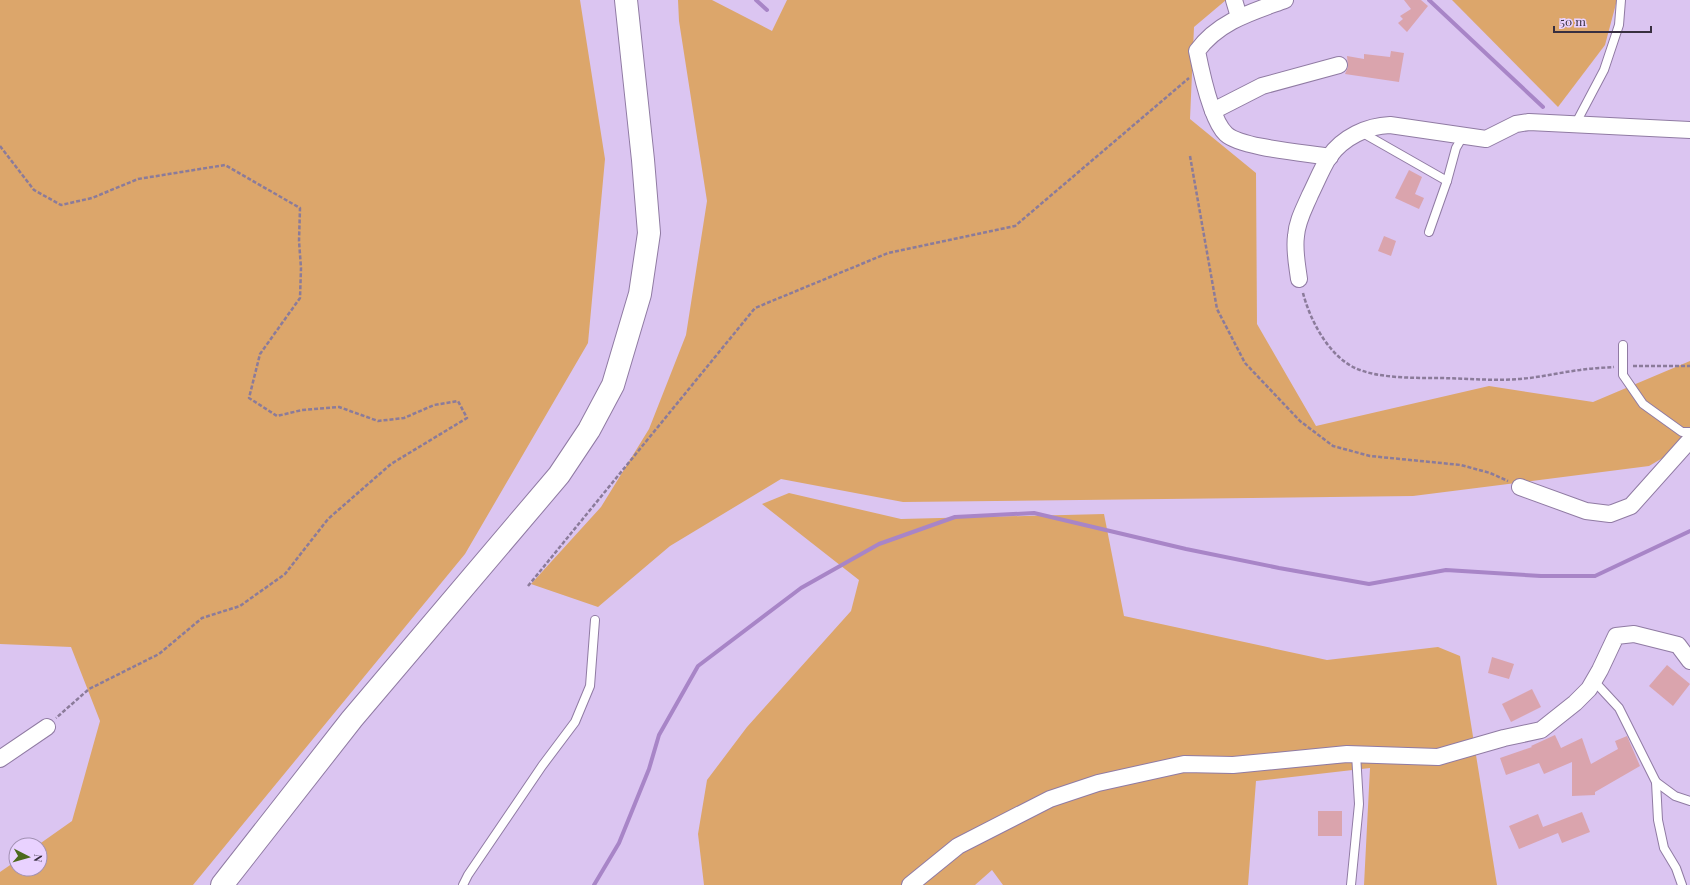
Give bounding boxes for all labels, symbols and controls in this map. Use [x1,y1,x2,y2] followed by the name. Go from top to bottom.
[1554,8,1651,34] scale bar
[1560,13,1586,29] text: 50 m
[8,837,48,877] north arrow
[31,853,46,863] text: N

